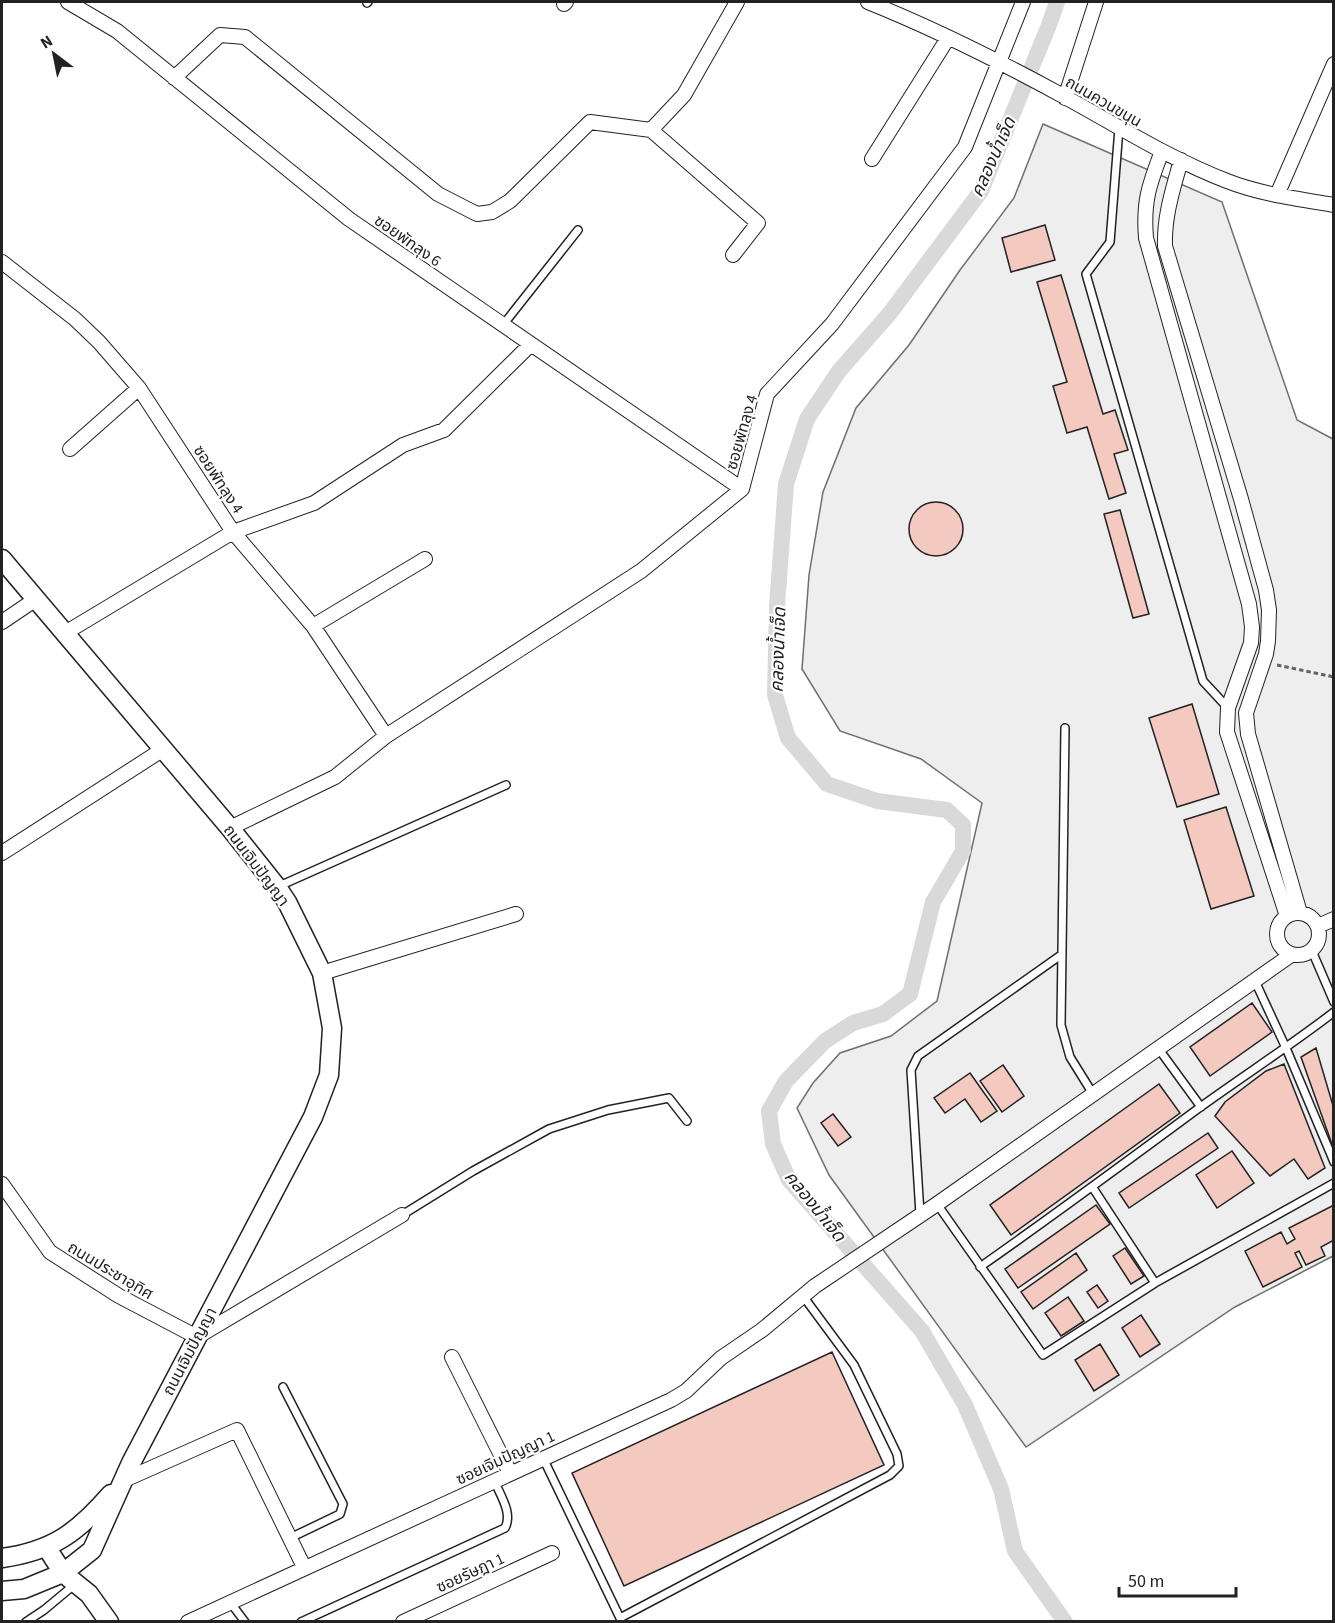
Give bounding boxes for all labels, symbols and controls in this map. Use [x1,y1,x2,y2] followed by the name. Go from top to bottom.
[24,24,84,84] north arrow
[36,30,57,54] text: N
[1061,71,1146,133] street label: ถนนควนขนุน
[964,112,1023,201] water label: คลองน้ำเจ็ด
[369,210,445,272] street label: ซอยพัทลุง 6
[721,392,763,472] street label: ซอยพัทลุง 4
[188,441,248,518] street label: ซอยพัทลุง 4
[764,606,793,693] water label: คลองน้ำเจ็ด
[218,820,294,911] street label: ถนนเจิมปัญญา
[778,1165,852,1248] water label: คลองน้ำเจ็ด
[63,1237,157,1305] street label: ถนนประชาอุทิศ
[157,1303,222,1400] street label: ถนนเจิมปัญญา
[452,1425,558,1490] street label: ซอยเจิมปัญญา 1
[433,1548,508,1598] street label: ซอยรัษฎา 1
[1119,1560,1236,1598] scale bar
[1128,1569,1164,1594] text: 50 m

